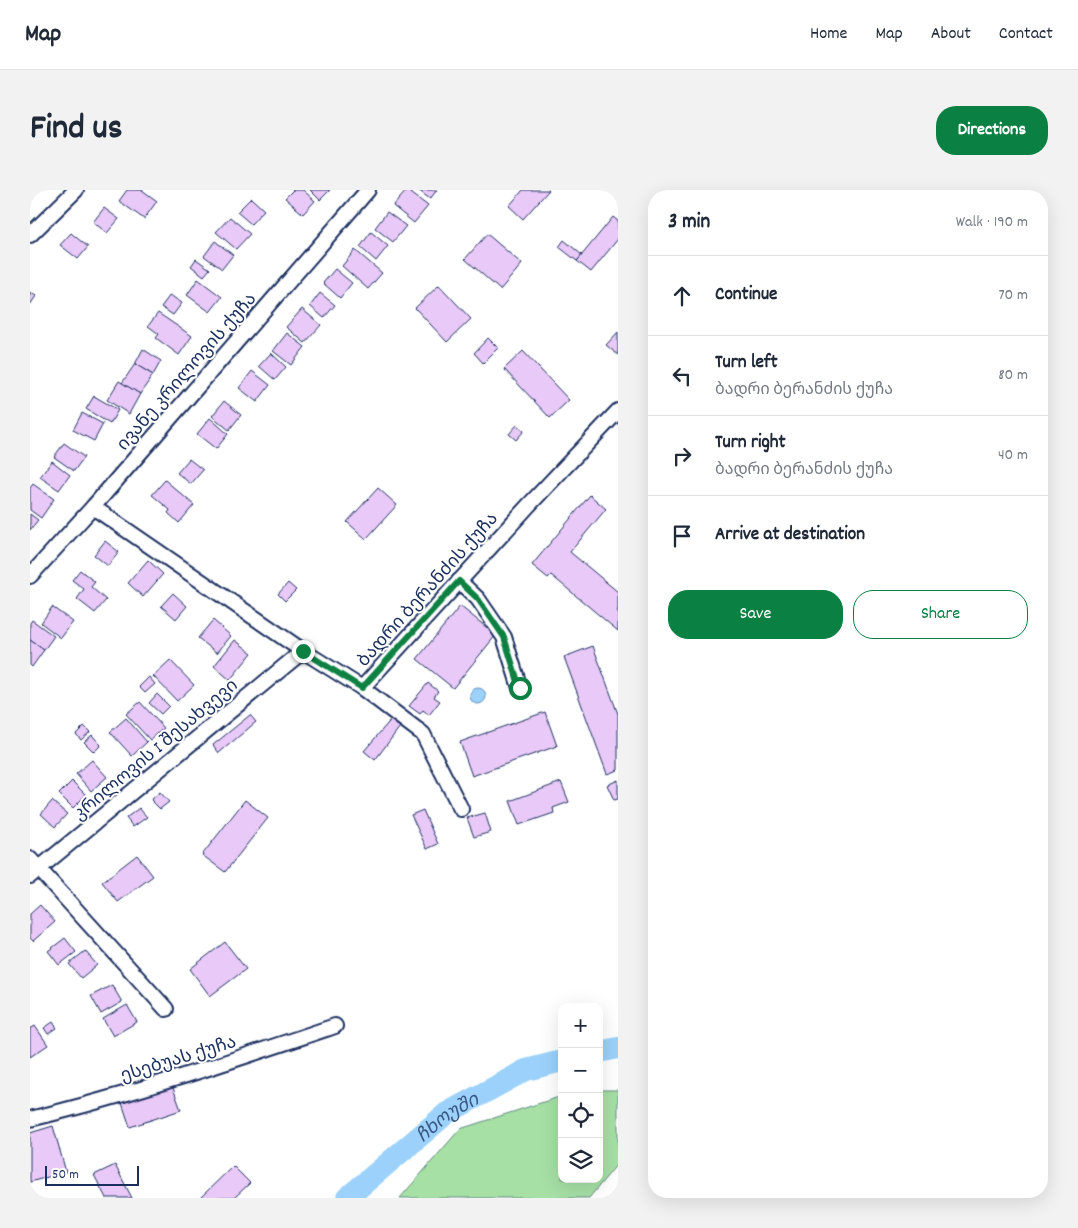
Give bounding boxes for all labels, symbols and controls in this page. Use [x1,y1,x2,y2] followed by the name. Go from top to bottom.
[25,18,61,52] text: Map
[810,22,847,47] text: Home
[875,22,903,47] text: Map
[931,22,971,47] text: About
[999,22,1053,47] text: Contact
[30,105,122,155] text: Find us
[936,106,1048,155] button: Directions
[668,208,710,238] text: 3 min
[956,211,1028,234] text: Walk · 190 m
[668,282,696,310] icon: ahead
[715,282,777,309] text: Continue
[998,284,1028,307] text: 70 m
[112,288,264,457] street label: ივანე კრილოვის ქუჩა
[715,350,778,377] text: Turn left
[668,362,696,390] icon: left
[998,364,1028,387] text: 80 m
[715,379,893,402] text: ბადრი ბერანძის ქუჩა
[715,430,786,457] text: Turn right
[668,442,696,470] icon: right
[998,444,1028,467] text: 40 m
[715,459,893,482] text: ბადრი ბერანძის ქუჩა
[353,508,505,673] street label: ბადრი ბერანძის ქუჩა
[668,522,696,550] icon: arrive
[715,522,865,549] text: Arrive at destination
[668,590,843,639] button: Save
[853,590,1028,639] button: Share
[292,640,315,663] route end
[69,674,244,827] street label: კრილოვის I შესახვევი
[509,677,532,700] route start
[558,1003,603,1183] map controls
[558,1003,603,1048] button: +
[118,1031,240,1090] street label: ესებუას ქუჩა
[558,1048,603,1093] button: −
[411,1088,486,1151] water label: ჩხოუში
[558,1093,603,1138] button: locate
[558,1138,603,1183] button: layers
[45,1163,139,1186] scale bar
[52,1165,79,1185] text: 50 m

